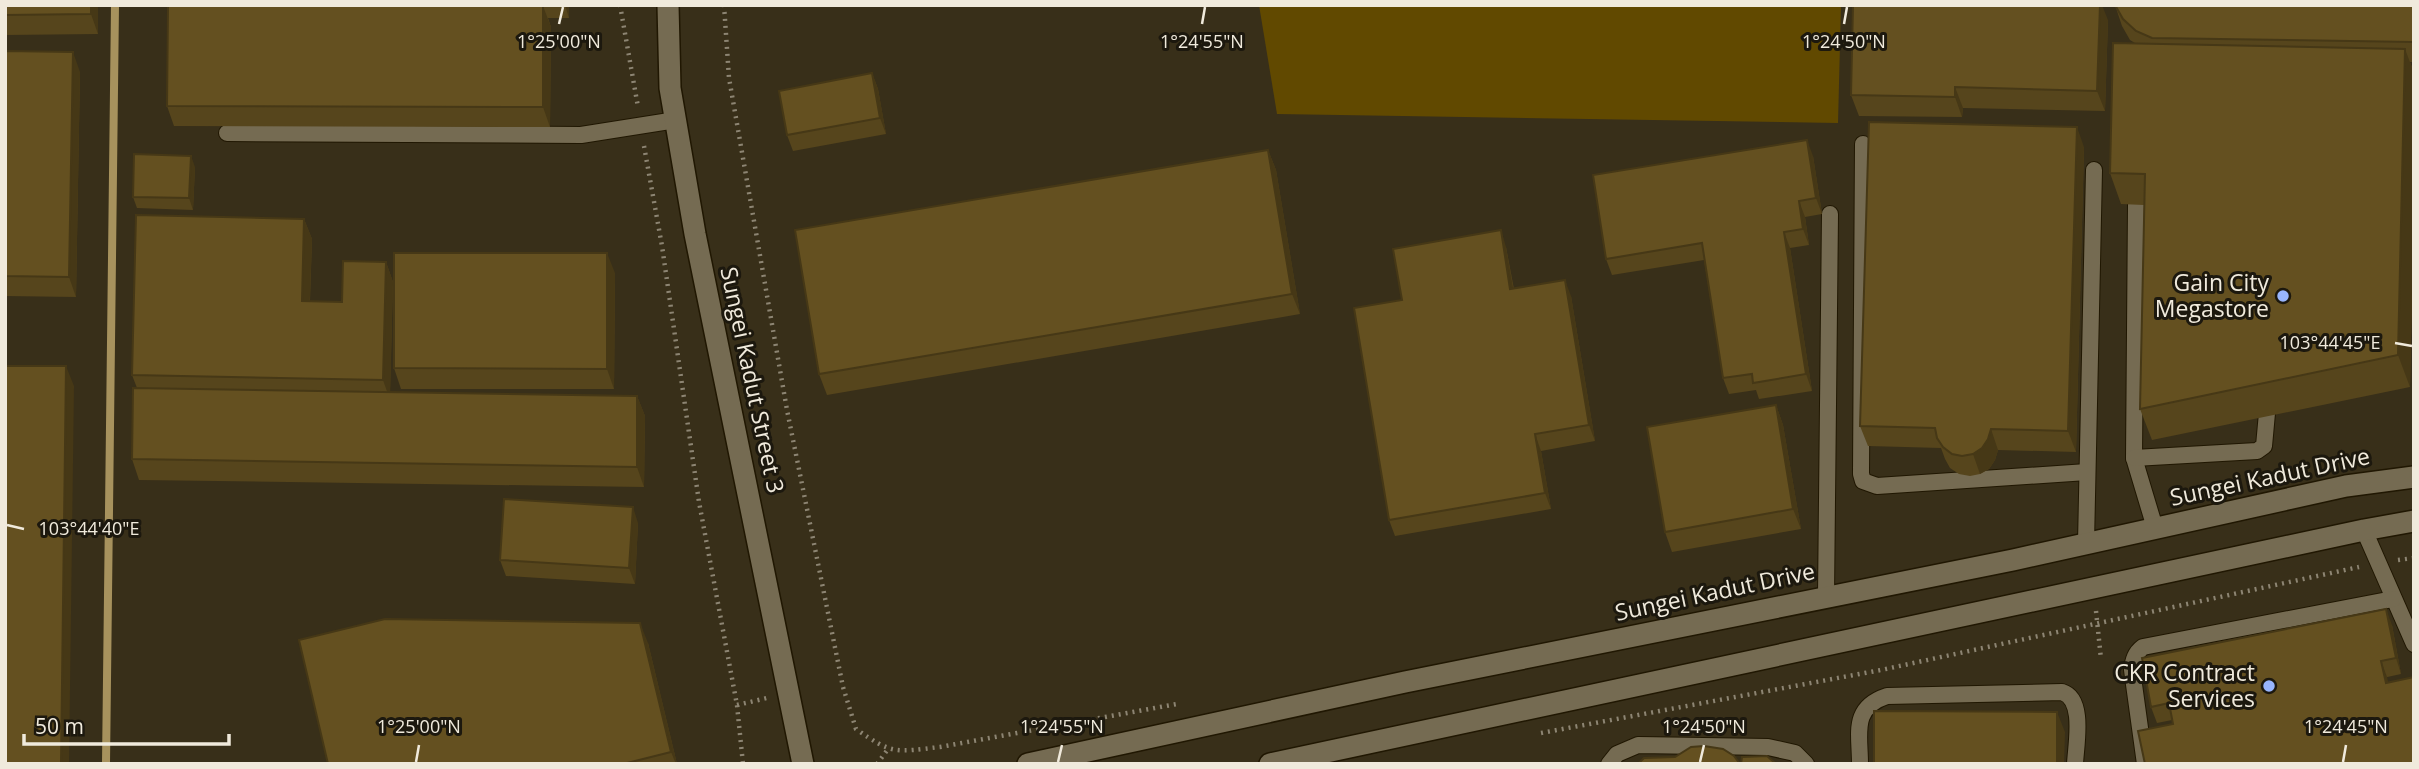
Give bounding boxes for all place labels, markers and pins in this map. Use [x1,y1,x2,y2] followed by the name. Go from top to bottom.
[2155,266,2269,324] place label: Gain City Megastore
[2275,288,2291,304] marker: Gain City Megastore
[2114,656,2255,714] place label: CKR Contract Services
[2261,678,2277,694] marker: CKR Contract Services

